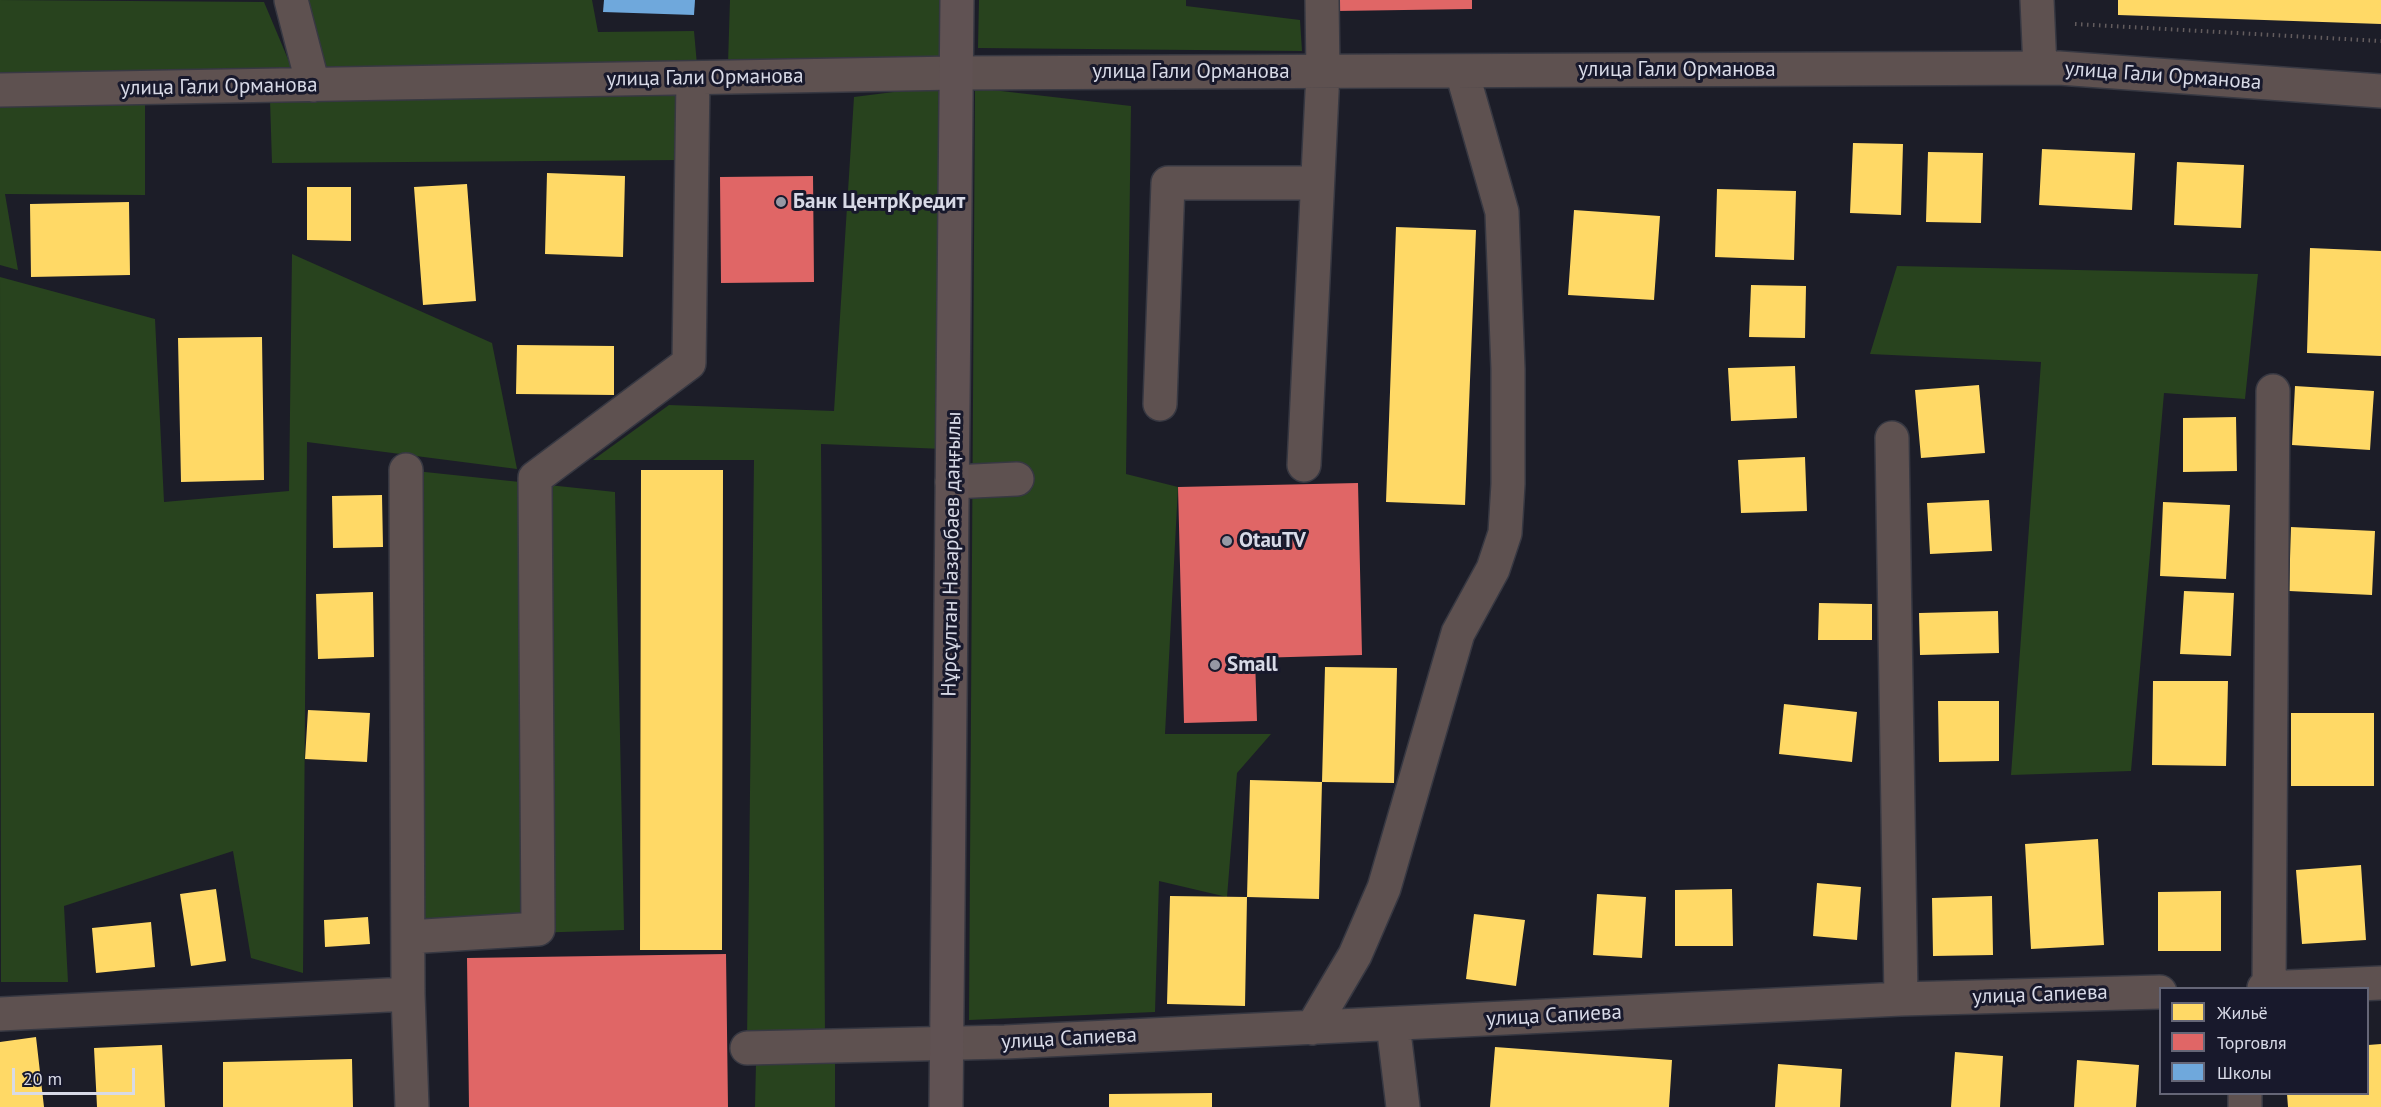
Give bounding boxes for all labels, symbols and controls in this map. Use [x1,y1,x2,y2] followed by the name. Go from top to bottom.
[1578,57,1776,83] street label: улица Гали Орманова
[2064,57,2262,95] street label: улица Гали Орманова
[1092,59,1290,85] street label: улица Гали Орманова
[606,64,804,92] street label: улица Гали Орманова
[120,73,318,101] street label: улица Гали Орманова
[793,189,965,215] place label: Банк ЦентрКредит
[774,195,788,209] marker: Банк ЦентрКредит
[937,411,967,697] street label: Нұрсұлтан Назарбаев даңғылы
[1239,528,1306,554] place label: OtauTV
[1220,534,1234,548] marker: OtauTV
[1227,652,1278,678] place label: Small
[1208,658,1222,672] marker: Small
[1972,980,2108,1010] street label: улица Сапиева
[2159,987,2369,1095] legend
[1486,1000,1622,1032] street label: улица Сапиева
[2217,1001,2268,1024] text: Жильё
[1001,1023,1137,1055] street label: улица Сапиева
[2217,1031,2287,1054] text: Торговля
[15,1056,138,1094] scale bar
[2217,1061,2272,1084] text: Школы
[23,1067,62,1090] text: 20 m

